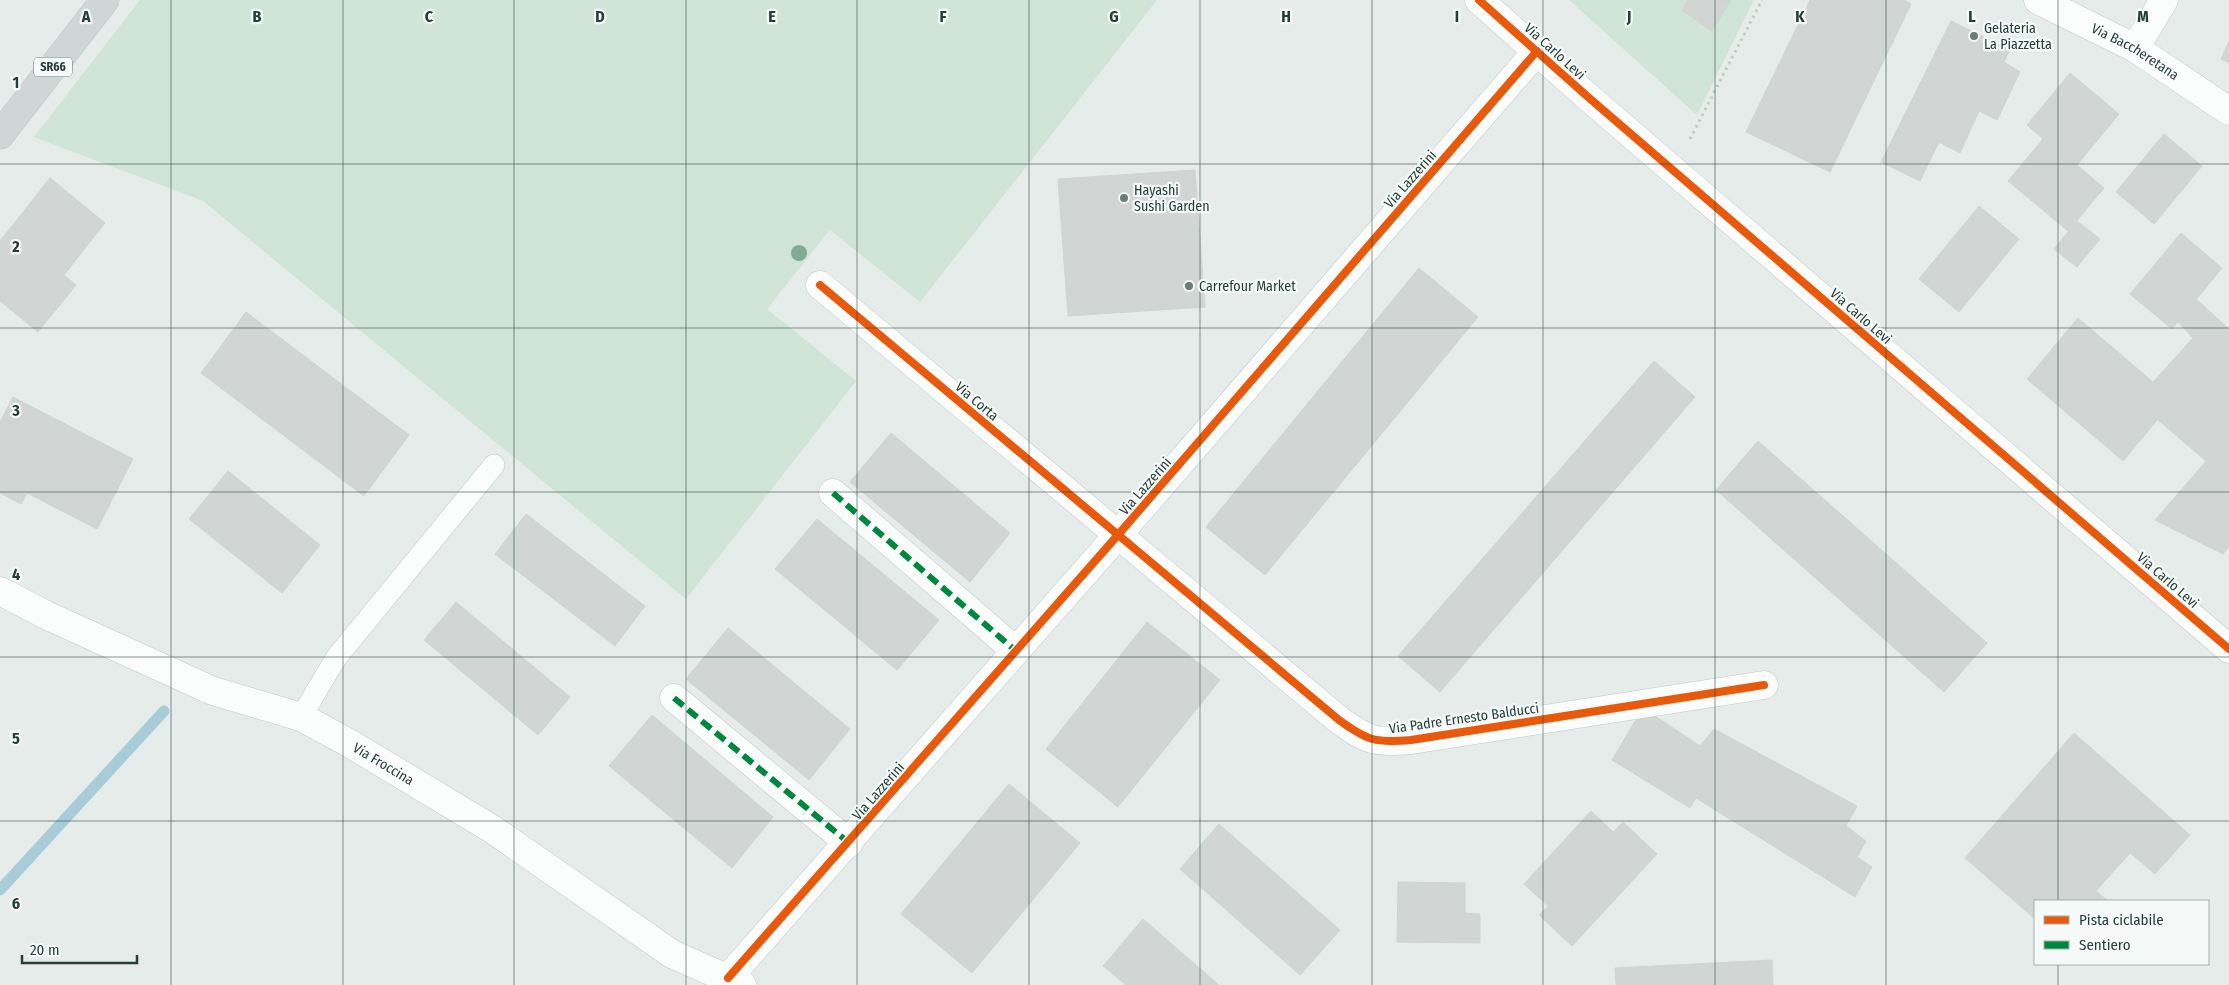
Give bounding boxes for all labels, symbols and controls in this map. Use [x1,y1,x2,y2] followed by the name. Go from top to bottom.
[81,7,91,26] text: A
[253,7,262,26] text: B
[425,7,434,26] text: C
[595,7,605,26] text: D
[768,7,776,26] text: E
[939,7,947,26] text: F
[1109,7,1119,26] text: G
[1281,7,1291,26] text: H
[1455,7,1459,26] text: I
[1626,7,1631,26] text: J
[1795,7,1805,26] text: K
[1968,7,1976,26] text: L
[2137,7,2149,26] text: M
[1521,20,1589,83] street label: Via Carlo Levi
[1984,20,2052,53] place label: Gelateria La Piazzetta
[2088,20,2182,84] street label: Via Baccheretana
[1968,30,1980,42] marker: Gelateria La Piazzetta
[34,58,72,76] road number: SR66
[13,73,19,92] text: 1
[1381,147,1440,212] street label: Via Lazzerini
[1134,182,1210,215] place label: Hayashi Sushi Garden
[1118,192,1130,204] marker: Hayashi Sushi Garden
[11,237,20,256] text: 2
[1199,278,1296,295] place label: Carrefour Market
[1183,280,1195,292] marker: Carrefour Market
[1826,285,1895,348] street label: Via Carlo Levi
[952,378,1002,424] street label: Via Corta
[11,401,20,420] text: 3
[1116,454,1175,519] street label: Via Lazzerini
[2133,549,2202,612] street label: Via Carlo Levi
[12,565,20,584] text: 4
[1388,700,1540,737] street label: Via Padre Ernesto Balducci
[12,729,20,748] text: 5
[350,739,417,789] street label: Via Froccina
[849,759,908,824] street label: Via Lazzerini
[12,894,20,913] text: 6
[2034,900,2209,965] legend
[2079,911,2164,929] text: Pista ciclabile
[22,932,138,964] scale bar
[2079,936,2131,954] text: Sentiero
[30,941,60,959] text: 20 m

